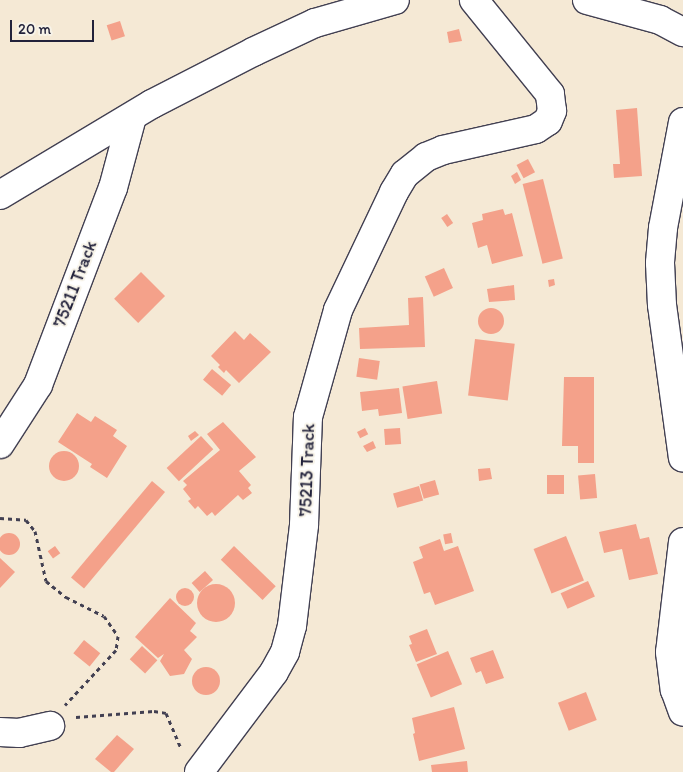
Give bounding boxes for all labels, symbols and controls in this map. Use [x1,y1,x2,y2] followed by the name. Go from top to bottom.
[12,10,96,42] scale bar
[18,20,51,38] text: 20 m
[49,237,101,331] street label: 75211 Track
[295,423,319,517] street label: 75213 Track

